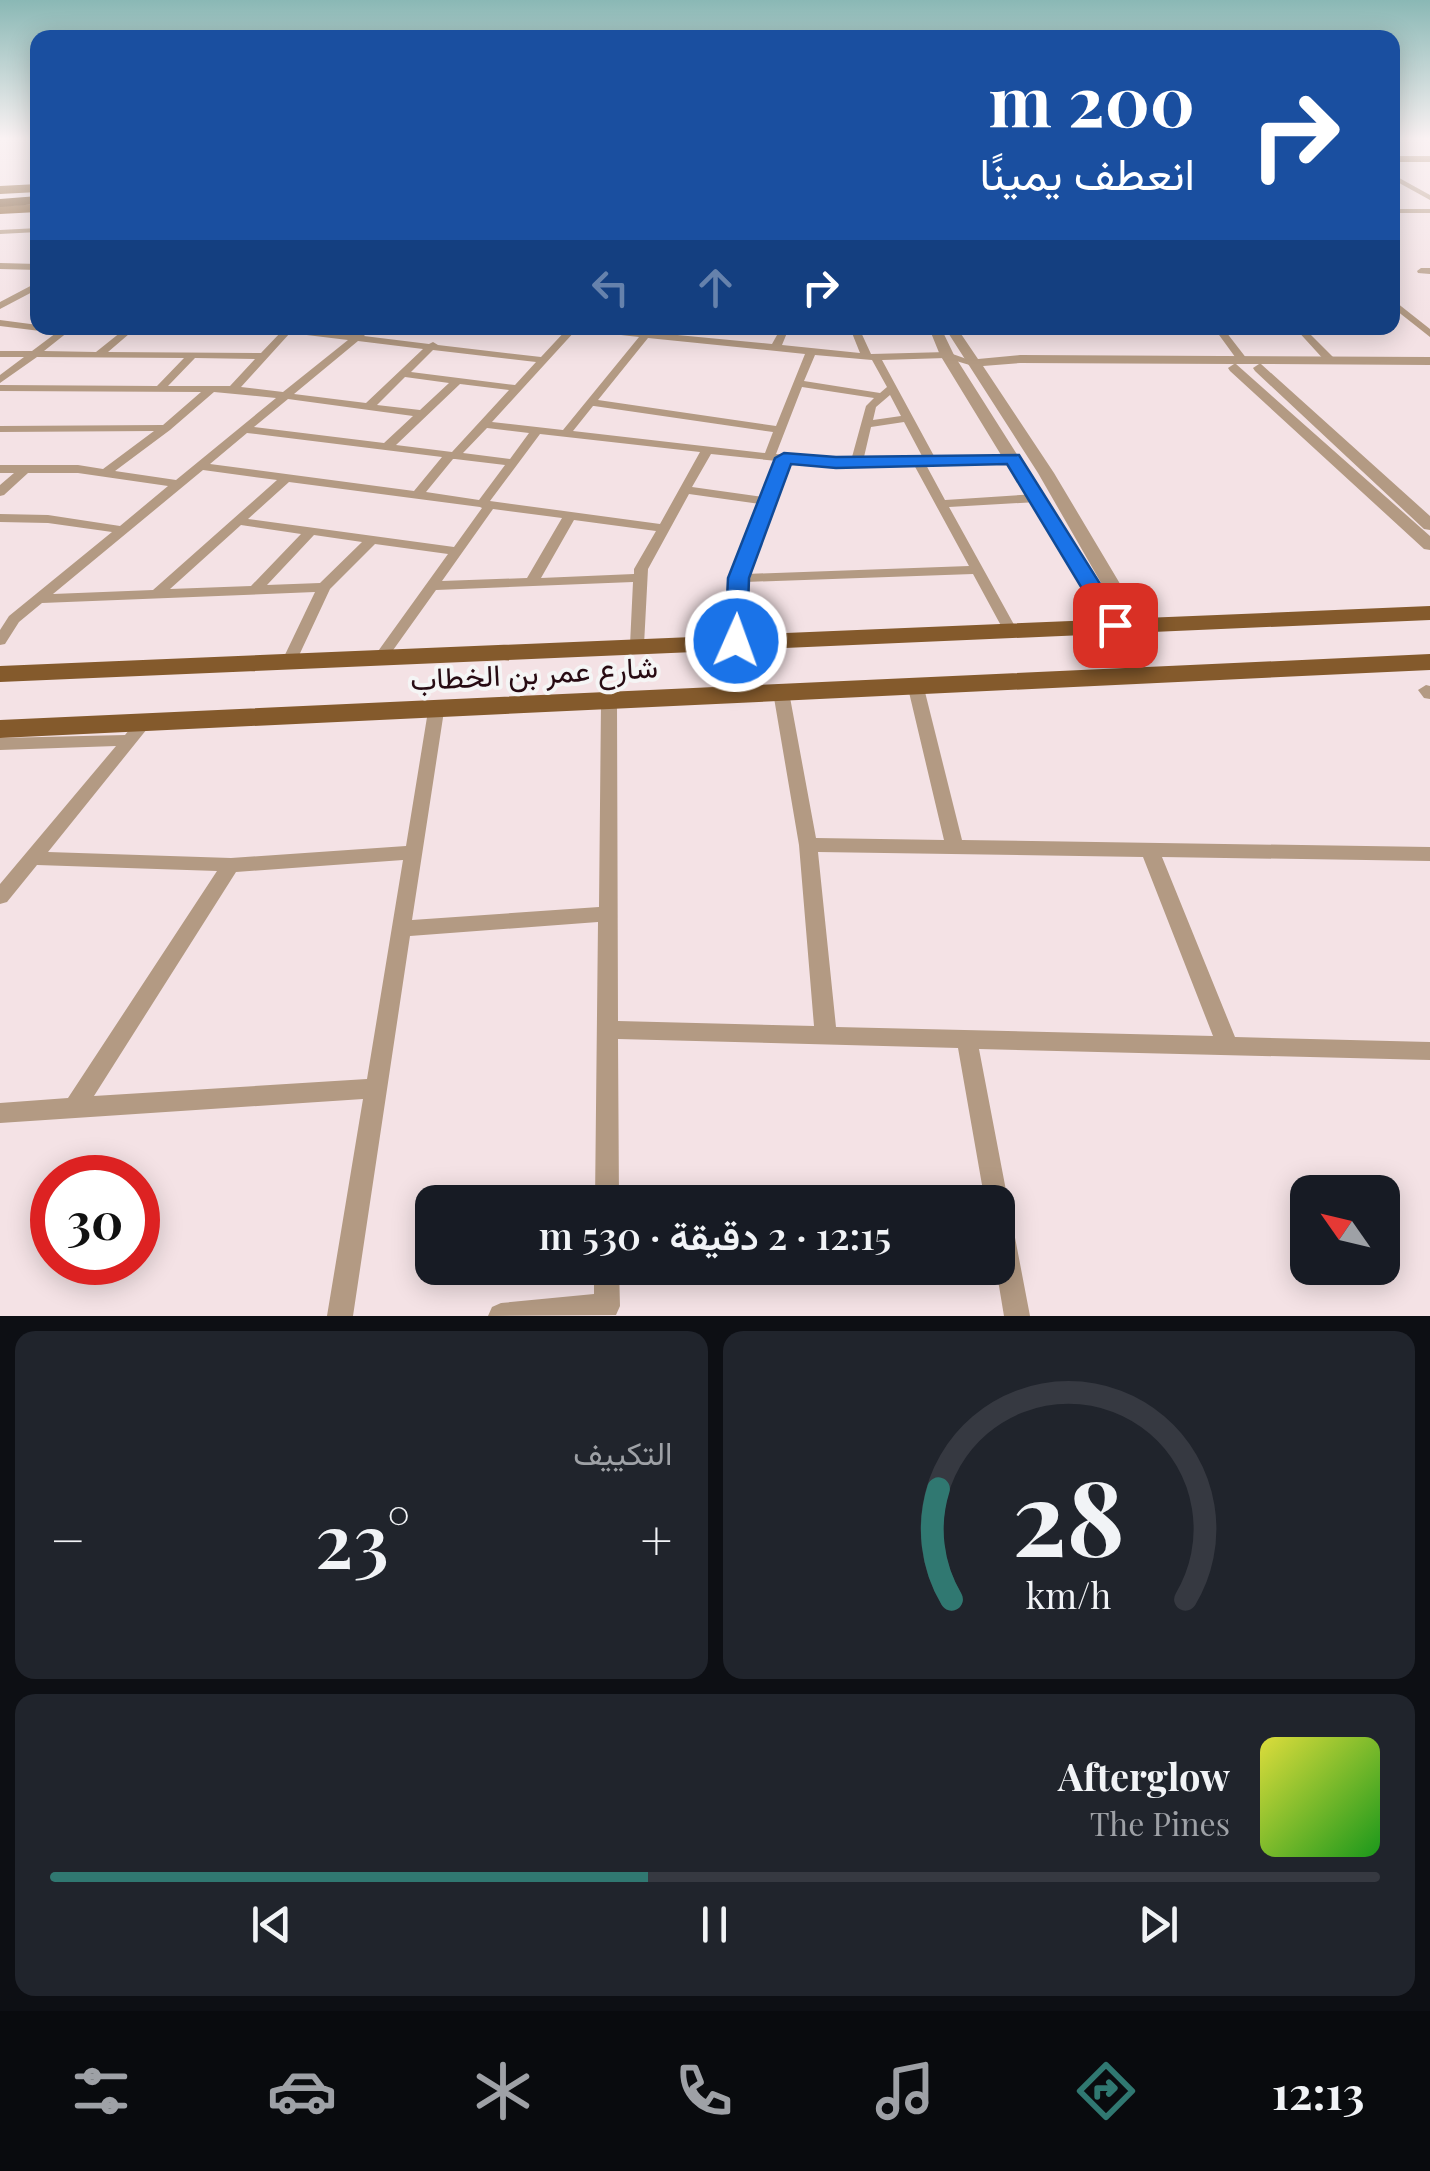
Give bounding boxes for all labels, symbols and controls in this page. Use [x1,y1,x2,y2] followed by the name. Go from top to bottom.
[988,51,1195,145] text: 200 m
[1230,70,1360,200] icon: right
[980,141,1195,201] text: انعطف يمينًا
[583,260,638,315] icon: left
[688,260,743,315] icon: ahead
[793,260,848,315] icon: right
[1073,583,1158,668] pin
[684,589,788,693] position arrow
[1088,598,1143,653] icon: arrive
[409,646,659,700] street label: شارع عمر بن الخطاب
[30,1155,160,1285] speed limit sign: 30
[1290,1175,1400,1285] north arrow
[1290,1175,1400,1285] map controls
[539,1209,891,1260] text: 12:15 · 2 دقيقة · 530 m
[573,1430,673,1473] text: التكييف
[1012,1444,1125,1583] text: 28
[315,1488,411,1588] text: 23°
[50,1501,86,1575] text: −
[640,1501,672,1575] text: +
[1026,1570,1112,1618] text: km/h
[1058,1750,1230,1801] text: Afterglow
[1090,1801,1230,1844] text: The Pines
[244,1897,299,1952] icon: previous
[687,1897,742,1952] icon: pause
[1131,1897,1186,1952] icon: next
[66,2056,136,2126] icon: filters
[267,2056,337,2126] icon: car
[468,2056,538,2126] icon: climate
[669,2056,739,2126] icon: phone
[870,2056,940,2126] icon: music
[1071,2056,1141,2126] icon: directions
[1272,2061,1364,2121] text: 12:13

